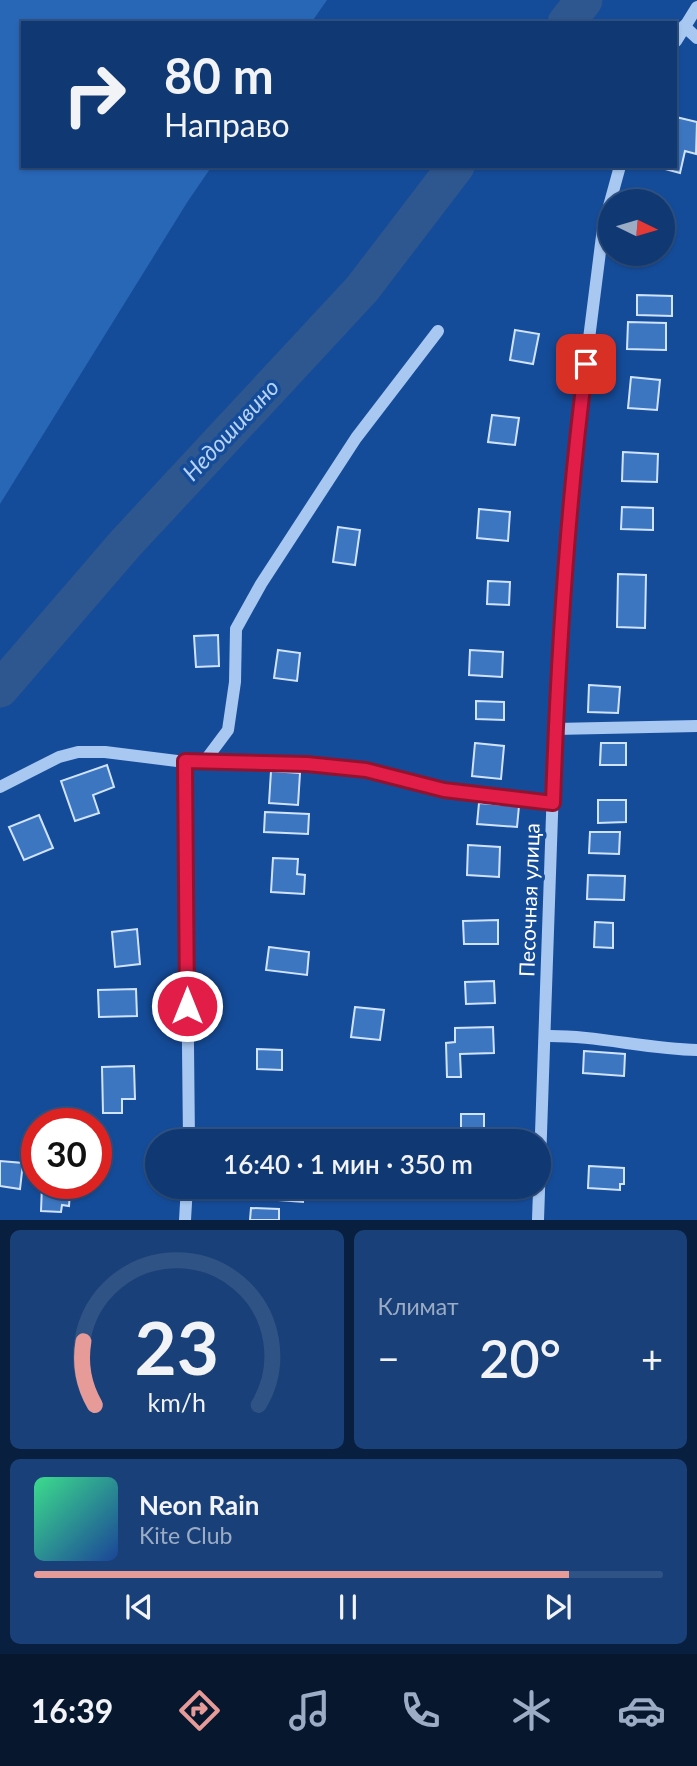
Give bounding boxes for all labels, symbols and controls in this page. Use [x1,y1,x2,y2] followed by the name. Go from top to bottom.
[164,46,274,104] text: 80 m
[49,49,140,140] icon: right
[164,105,290,144] text: Направо
[598,189,676,266] north arrow
[598,189,675,266] map controls
[556,334,616,394] pin
[567,345,605,383] icon: arrive
[176,373,284,486] water label: Недошивино
[513,822,544,977] street label: Песочная улица
[150,969,224,1043] position arrow
[21,1108,112,1199] speed limit sign: 30
[223,1148,473,1180] text: 16:40 · 1 мин · 350 m
[378,1292,459,1320] text: Климат
[135,1304,219,1392] text: 23
[479,1327,561,1389] text: 20°
[378,1335,400,1381] text: −
[641,1335,663,1381] text: +
[147,1387,206,1417] text: km/h
[139,1489,259,1521] text: Neon Rain
[139,1521,232,1549] text: Kite Club
[120,1588,158,1626] icon: previous
[329,1588,367,1626] icon: pause
[539,1588,577,1626] icon: next
[175,1686,224,1735] icon: directions
[285,1686,334,1735] icon: music
[396,1686,445,1735] icon: phone
[507,1686,556,1735] icon: climate
[617,1686,666,1735] icon: car
[31,1691,113,1730] text: 16:39

